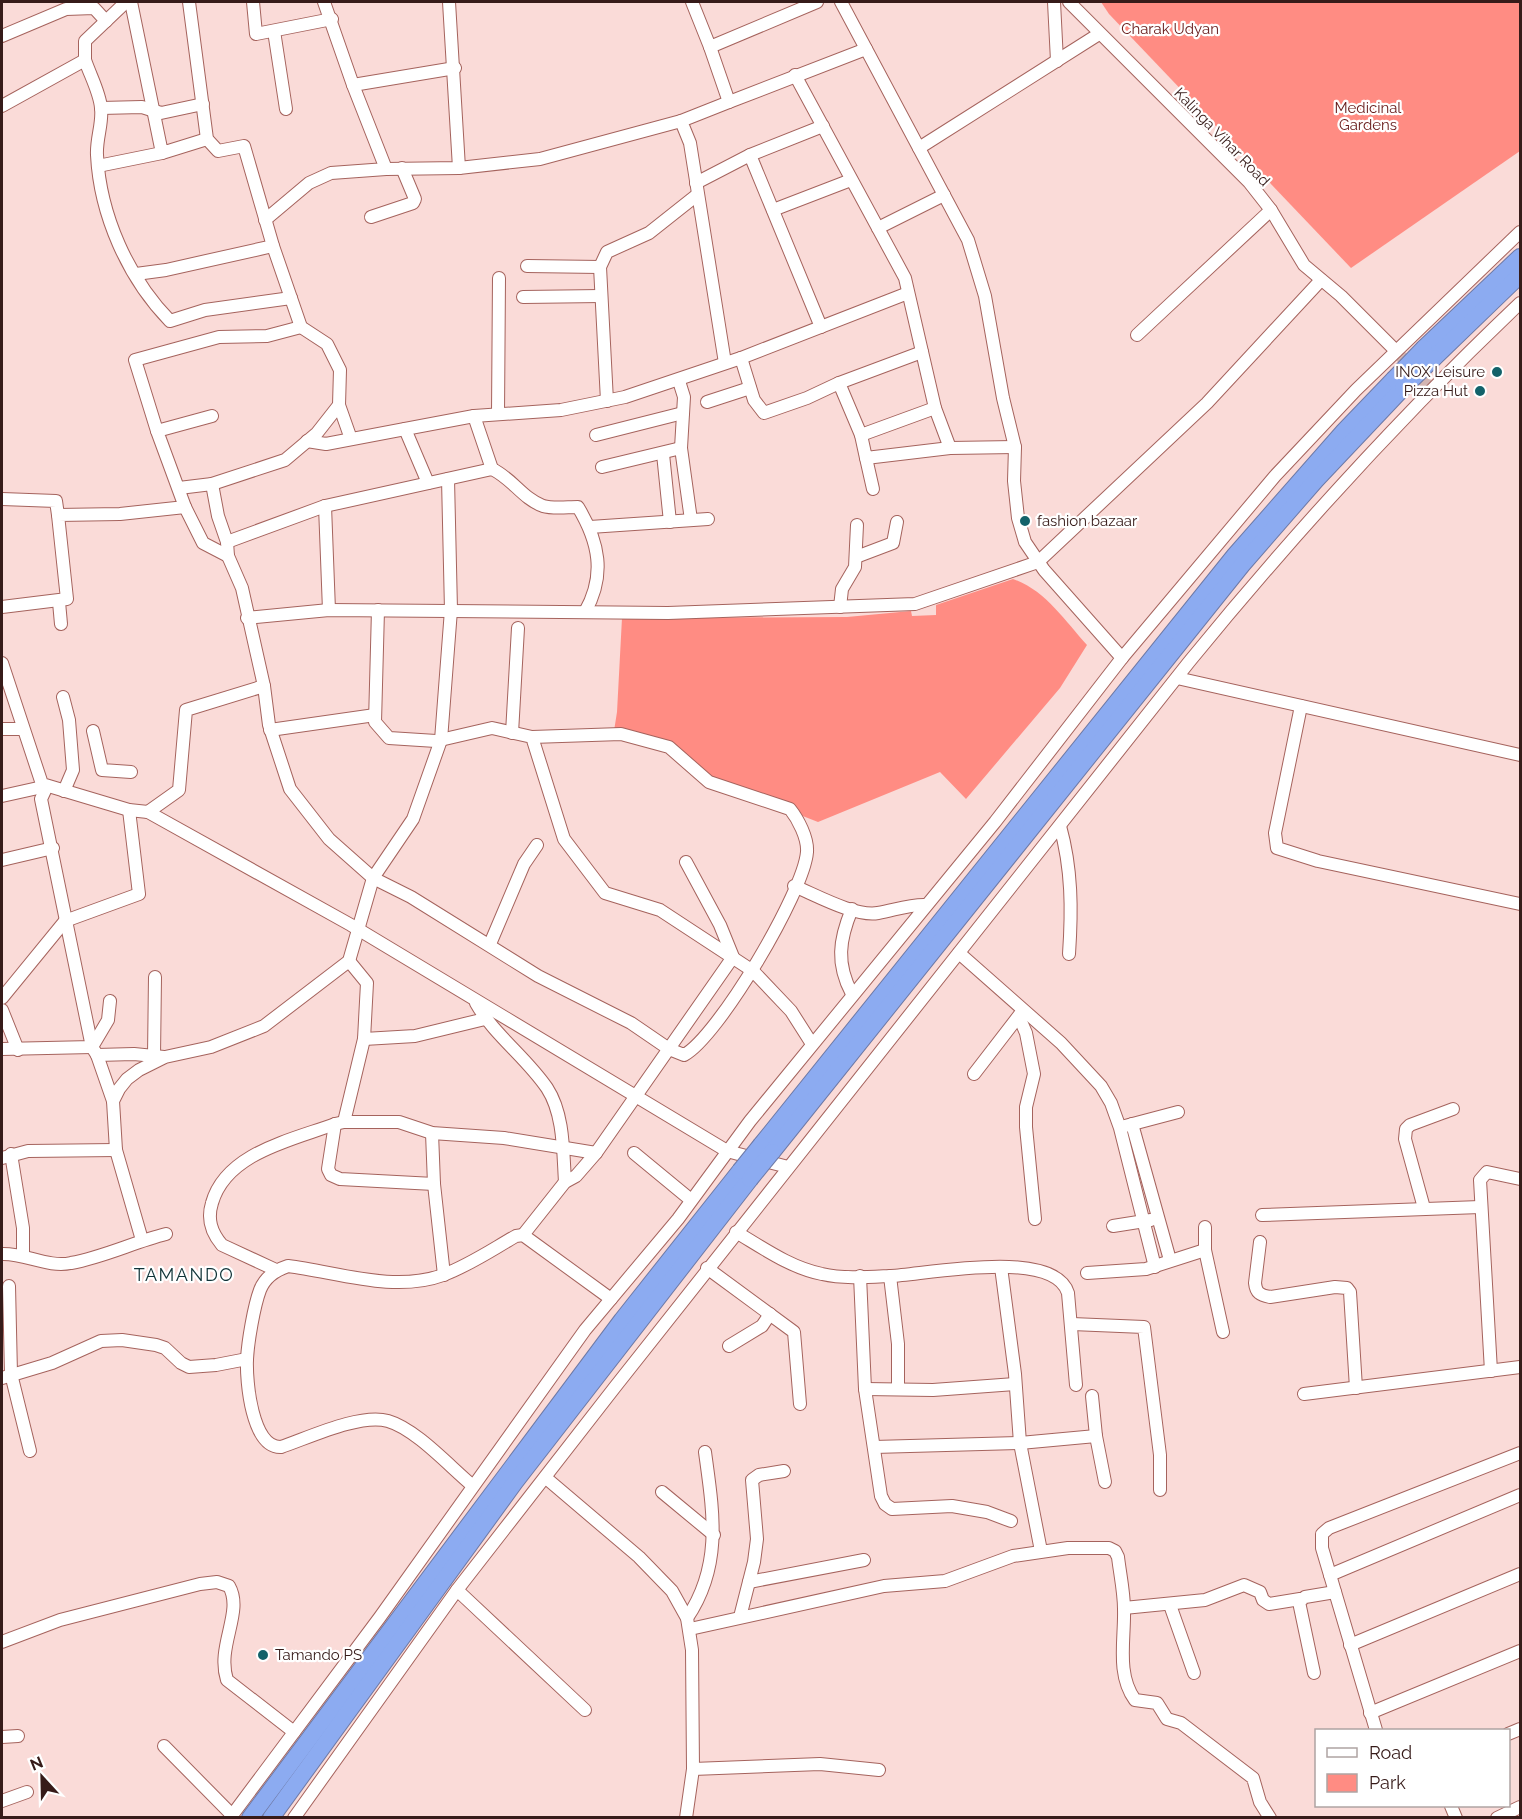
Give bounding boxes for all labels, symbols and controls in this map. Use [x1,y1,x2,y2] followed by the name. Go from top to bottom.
[1121,20,1219,38] park label: Charak Udyan
[1170,84,1274,190] street label: Kalinga Vihar Road
[1335,99,1402,134] park label: Medicinal Gardens
[1395,363,1485,381] place label: INOX Leisure
[1490,365,1504,379] marker: INOX Leisure
[1404,382,1468,400] place label: Pizza Hut
[1473,384,1487,398] marker: Pizza Hut
[1037,512,1138,530] place label: fashion bazaar
[1018,514,1032,528] marker: fashion bazaar
[134,1264,234,1285] district label: TAMANDO
[275,1646,362,1664] place label: Tamando PS
[256,1648,270,1662] marker: Tamando PS
[1315,1729,1510,1807] legend
[1369,1742,1412,1763] text: Road
[12,1747,72,1807] north arrow
[27,1752,46,1775] text: N
[1369,1772,1406,1793] text: Park

